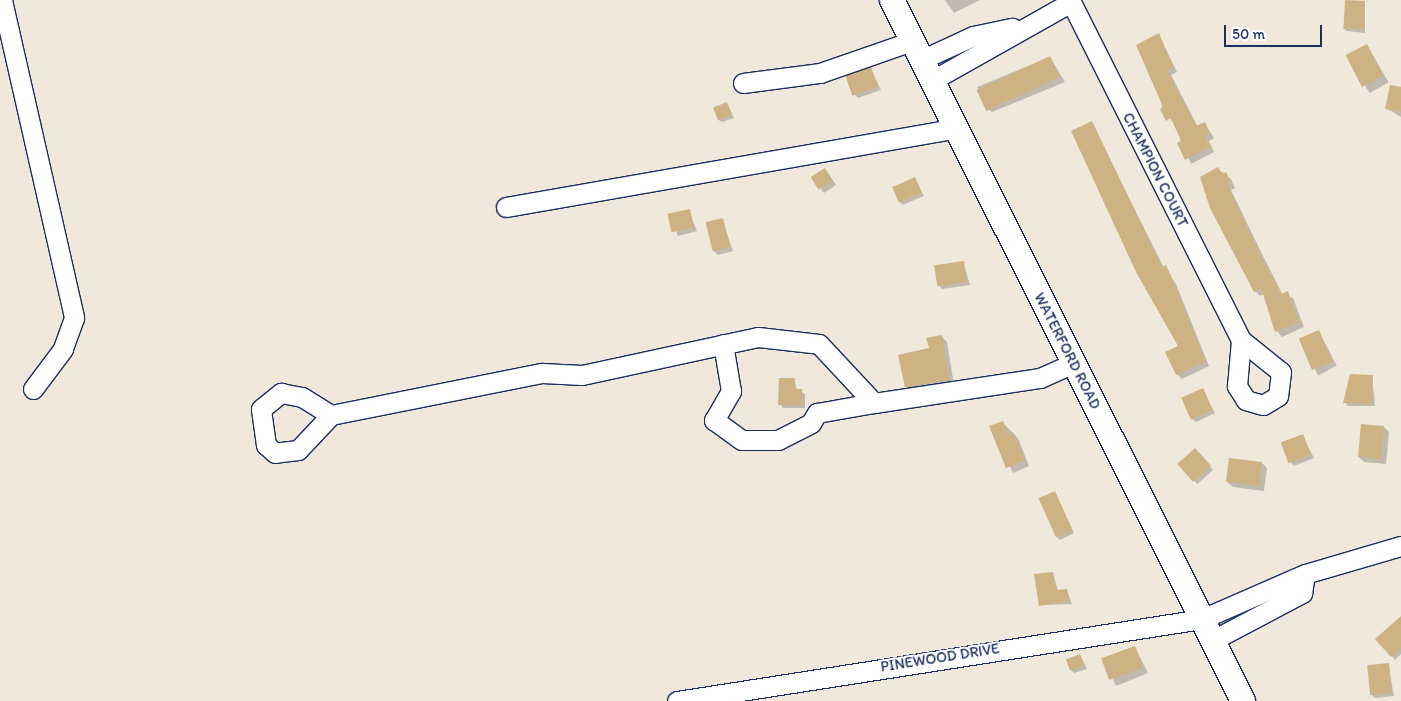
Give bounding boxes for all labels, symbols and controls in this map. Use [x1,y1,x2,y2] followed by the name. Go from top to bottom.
[1226,15,1324,47] scale bar
[1232,25,1265,43] text: 50 m
[1118,110,1192,230] street label: CHAMPION COURT
[1030,290,1104,412] street label: WATERFORD ROAD
[878,640,1002,676] street label: PINEWOOD DRIVE

